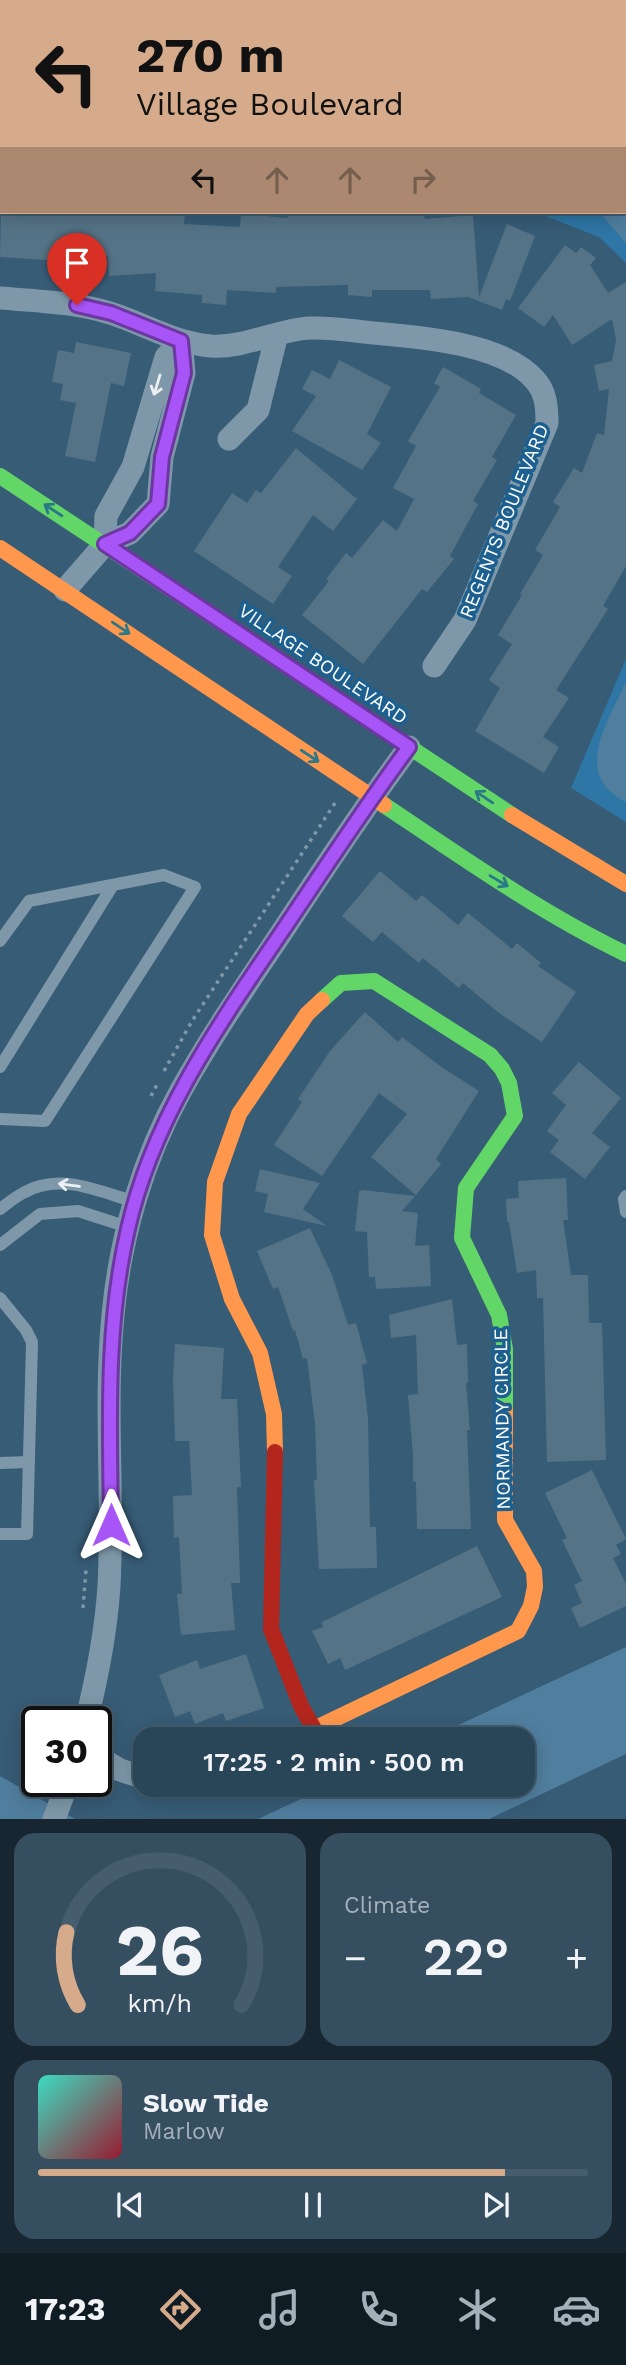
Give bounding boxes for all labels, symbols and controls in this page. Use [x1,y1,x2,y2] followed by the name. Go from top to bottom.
[136,26,285,84] text: 270 m
[21,28,112,119] icon: left
[136,85,404,123] text: Village Boulevard
[185,161,223,199] icon: left
[258,161,296,199] icon: ahead
[331,161,369,199] icon: ahead
[404,161,442,199] icon: right
[47,233,107,305] pin
[58,244,96,282] icon: arrive
[150,373,163,395] one-way arrow
[454,421,554,621] street label: REGENTS BOULEVARD
[43,503,63,517] one-way arrow
[234,599,412,729] street label: VILLAGE BOULEVARD
[111,621,130,636] one-way arrow
[299,749,319,763] one-way arrow
[475,789,495,803] one-way arrow
[489,875,509,889] one-way arrow
[58,1178,81,1191] one-way arrow
[489,1328,515,1510] street label: NORMANDY CIRCLE
[74,1488,148,1562] position arrow
[21,1706,112,1797] speed limit sign: 30
[203,1747,465,1777] text: 17:25 · 2 min · 500 m
[344,1892,430,1919] text: Climate
[116,1908,204,1994] text: 26
[423,1927,509,1988] text: 22°
[344,1936,367,1980] text: −
[565,1936,588,1980] text: +
[128,1989,192,2018] text: km/h
[143,2088,269,2118] text: Slow Tide
[143,2118,225,2145] text: Marlow
[111,2186,149,2224] icon: previous
[294,2186,332,2224] icon: pause
[477,2186,515,2224] icon: next
[156,2285,205,2334] icon: directions
[255,2285,304,2334] icon: music
[354,2285,403,2334] icon: phone
[453,2285,502,2334] icon: climate
[552,2285,601,2334] icon: car
[25,2290,105,2328] text: 17:23

